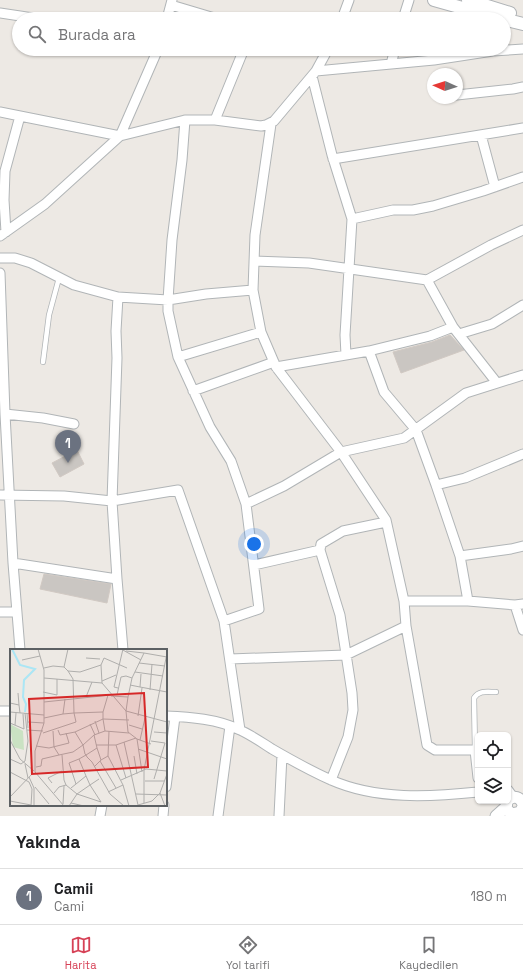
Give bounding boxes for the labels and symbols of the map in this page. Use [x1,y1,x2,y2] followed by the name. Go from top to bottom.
[427,68,463,104] north arrow
[55,430,81,463] pin: 1
[244,534,264,554] your location
[10,649,167,806] inset map

